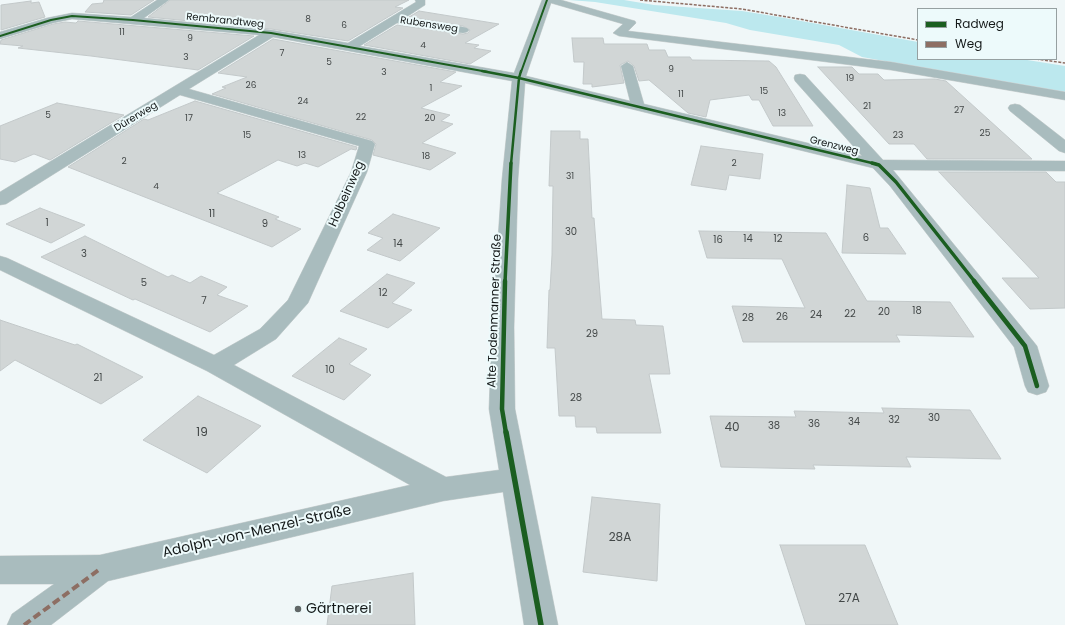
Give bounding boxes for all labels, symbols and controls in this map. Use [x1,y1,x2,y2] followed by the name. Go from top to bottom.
[917,8,1057,60] legend
[186,11,264,31] street label: Rembrandtweg
[305,15,311,25] house number: 8
[399,15,459,35] street label: Rubensweg
[955,15,1004,32] text: Radweg
[341,21,347,31] house number: 6
[119,28,125,38] house number: 11
[187,34,193,44] house number: 9
[955,35,982,52] text: Weg
[420,41,426,51] house number: 4
[280,49,284,59] house number: 7
[183,53,189,63] house number: 3
[326,58,332,68] house number: 5
[668,65,674,75] house number: 9
[381,68,387,78] house number: 3
[846,74,854,84] house number: 19
[246,81,256,91] house number: 26
[430,84,432,94] house number: 1
[760,87,768,97] house number: 15
[678,90,684,100] house number: 11
[298,97,308,107] house number: 24
[112,99,160,135] street label: Dürerweg
[863,102,871,112] house number: 21
[954,106,964,116] house number: 27
[778,109,786,119] house number: 13
[45,111,51,121] house number: 5
[356,113,366,123] house number: 22
[185,114,193,124] house number: 17
[425,114,435,124] house number: 20
[980,129,990,139] house number: 25
[243,131,251,141] house number: 15
[893,131,903,141] house number: 23
[808,134,860,158] street label: Grenzweg
[298,151,306,161] house number: 13
[422,152,430,162] house number: 18
[121,157,127,167] house number: 2
[326,159,368,229] street label: Holbeinweg
[731,159,737,169] house number: 2
[566,172,574,182] house number: 31
[153,182,159,192] house number: 4
[209,208,215,220] house number: 11
[45,217,49,229] house number: 1
[262,218,268,230] house number: 9
[565,226,577,238] house number: 30
[863,232,869,244] house number: 6
[743,233,753,245] house number: 14
[774,233,782,245] house number: 12
[485,234,505,388] street label: Alte Todenmanner Straße
[713,234,723,246] house number: 16
[393,238,403,250] house number: 14
[81,248,87,260] house number: 3
[141,277,147,289] house number: 5
[379,287,387,299] house number: 12
[201,295,207,307] house number: 7
[912,305,922,317] house number: 18
[878,306,890,318] house number: 20
[844,308,856,320] house number: 22
[810,309,822,321] house number: 24
[776,311,788,323] house number: 26
[742,312,754,324] house number: 28
[586,328,598,340] house number: 29
[325,364,335,376] house number: 10
[94,372,102,384] house number: 21
[570,392,582,404] house number: 28
[928,412,940,424] house number: 30
[888,414,900,426] house number: 32
[848,416,860,428] house number: 34
[808,418,820,430] house number: 36
[768,420,780,432] house number: 38
[724,421,740,435] house number: 40
[196,426,208,440] house number: 19
[161,502,353,562] street label: Adolph-von-Menzel-Straße
[609,531,631,545] house number: 28A
[838,592,860,606] house number: 27A
[306,601,372,617] place label: Gärtnerei
[293,604,303,614] marker: Gärtnerei

